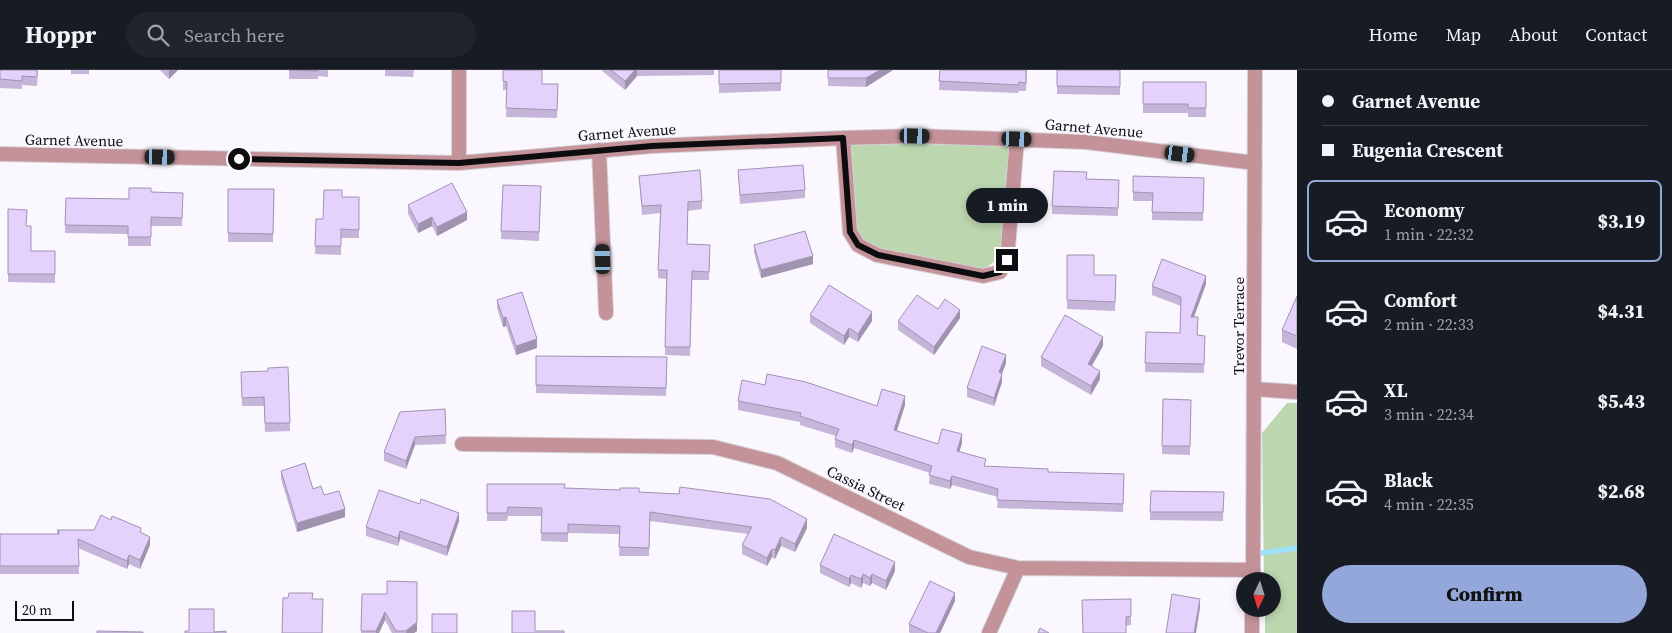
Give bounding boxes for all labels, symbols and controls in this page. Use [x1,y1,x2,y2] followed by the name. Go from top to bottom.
[126,12,476,57] search box
[25,18,96,51] text: Hoppr
[144,21,172,49] icon: search
[184,22,285,48] text: Search here
[1369,22,1418,47] text: Home
[1446,22,1481,47] text: Map
[1509,22,1557,47] text: About
[1585,22,1647,47] text: Contact
[1352,88,1480,114] text: Garnet Avenue
[1044,113,1144,143] street label: Garnet Avenue
[577,118,677,146] street label: Garnet Avenue
[899,128,930,144] car
[25,129,124,151] street label: Garnet Avenue
[1001,131,1032,147] car
[1352,137,1503,163] text: Eugenia Crescent
[1164,145,1195,163] car
[228,148,250,170] route start
[144,149,175,165] car
[966,188,1048,222] callout: 1 min
[986,194,1028,216] text: 1 min
[1384,197,1465,223] text: Economy
[1324,199,1369,244] icon: car
[1597,208,1645,234] text: $3.19
[1384,223,1474,245] text: 1 min · 22:32
[594,244,611,274] car
[996,249,1018,271] route end
[1228,277,1249,375] street label: Trevor Terrace
[1384,287,1457,313] text: Comfort
[1324,289,1369,334] icon: car
[1597,298,1645,324] text: $4.31
[1384,313,1474,335] text: 2 min · 22:33
[1384,377,1407,403] text: XL
[1324,379,1369,424] icon: car
[1597,388,1645,414] text: $5.43
[1384,403,1474,425] text: 3 min · 22:34
[823,460,909,516] street label: Cassia Street
[1384,467,1433,493] text: Black
[1324,469,1369,514] icon: car
[1597,478,1645,504] text: $2.68
[1384,493,1474,515] text: 4 min · 22:35
[1322,565,1647,623] button: Confirm
[1236,572,1281,618] north arrow
[1236,572,1281,617] map controls
[15,598,74,621] scale bar
[22,600,52,620] text: 20 m

